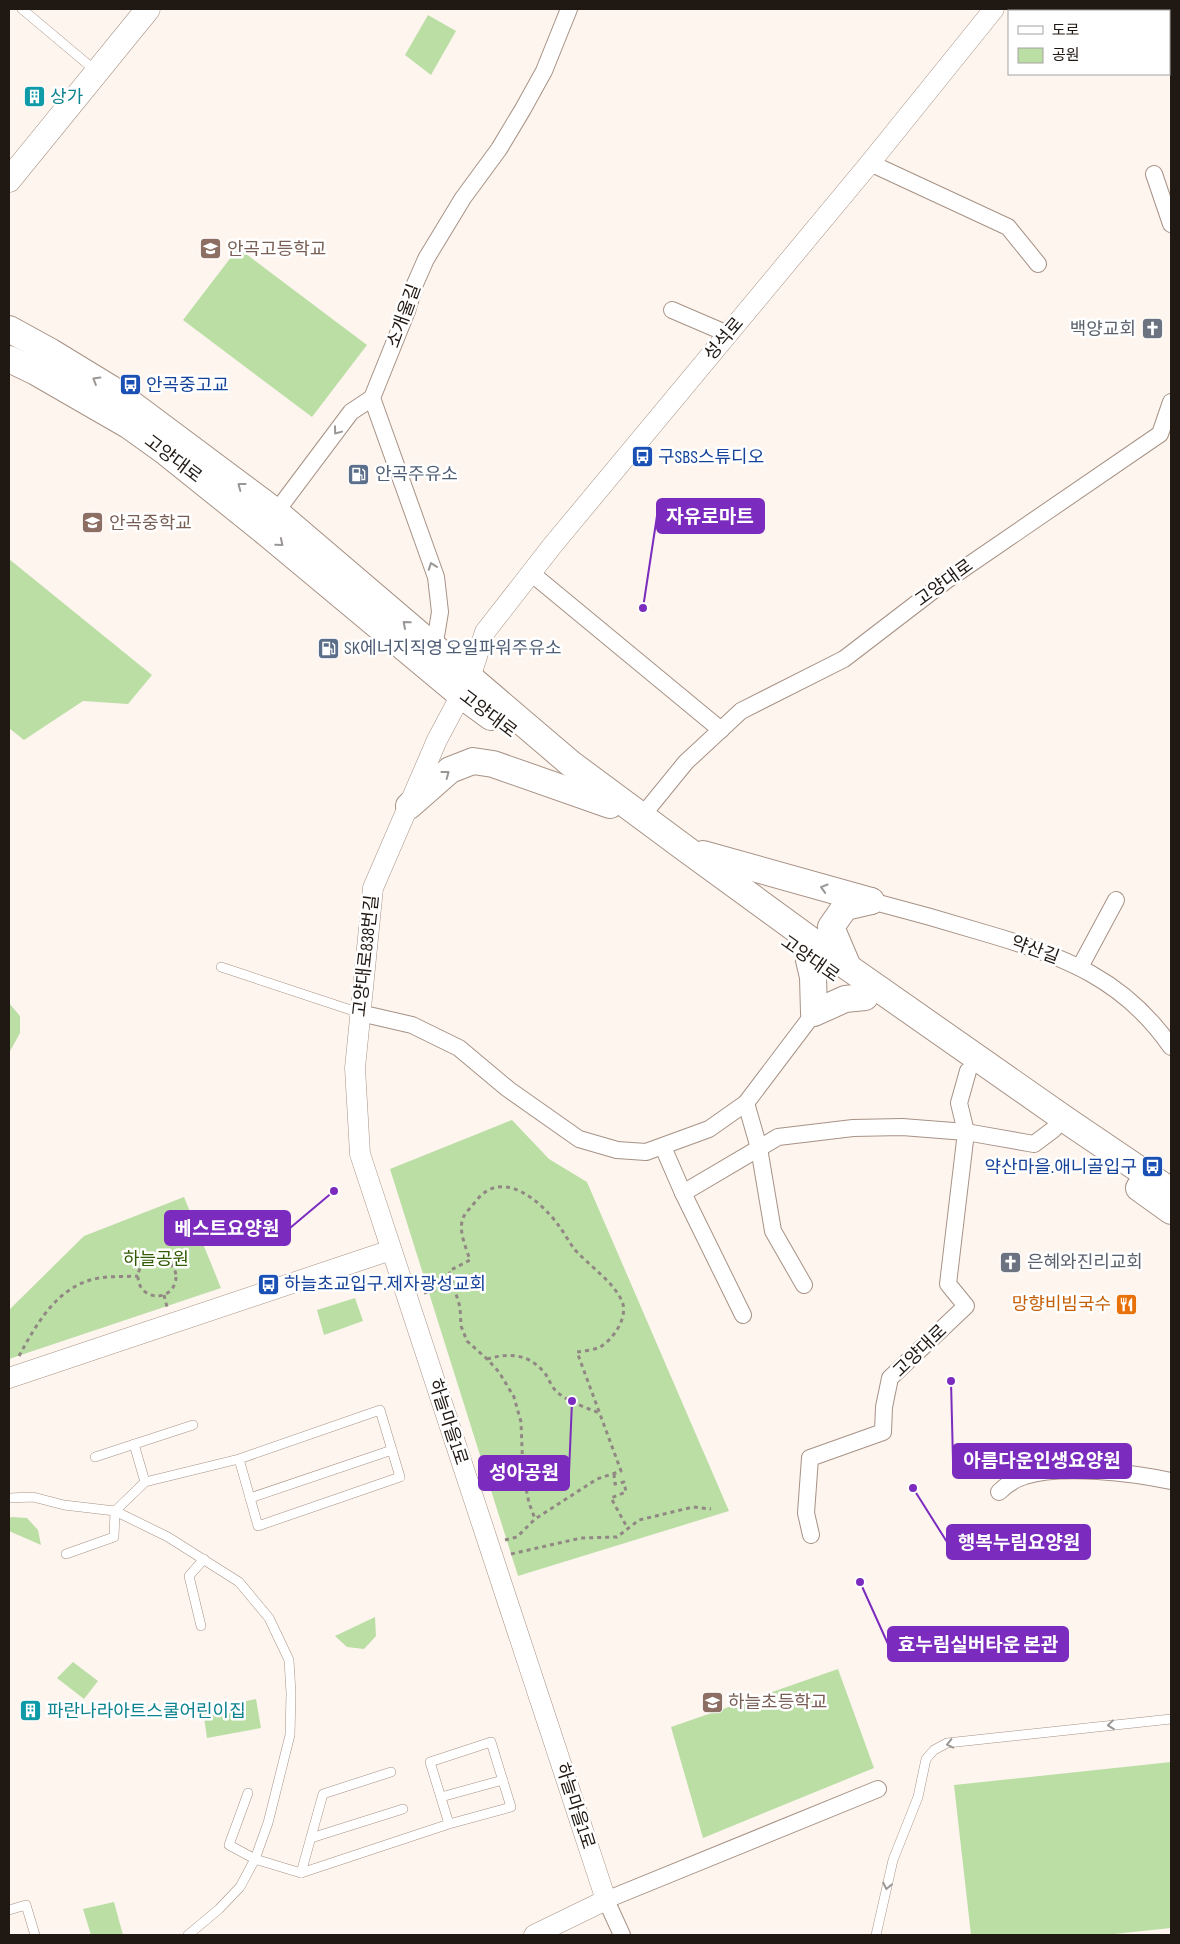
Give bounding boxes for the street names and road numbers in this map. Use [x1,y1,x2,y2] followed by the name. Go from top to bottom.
[383,281,425,351] street label: 소개울길
[700,313,748,365] street label: 성석로
[140,431,206,487] street label: 고양대로
[911,555,977,611] street label: 고양대로
[455,686,521,742] street label: 고양대로
[349,894,383,1018] street label: 고양대로838번길
[777,931,843,987] street label: 고양대로
[1008,932,1062,968] street label: 약산길
[889,1320,951,1382] street label: 고양대로
[424,1376,472,1468] street label: 하늘마을1로
[551,1760,599,1852] street label: 하늘마을1로

